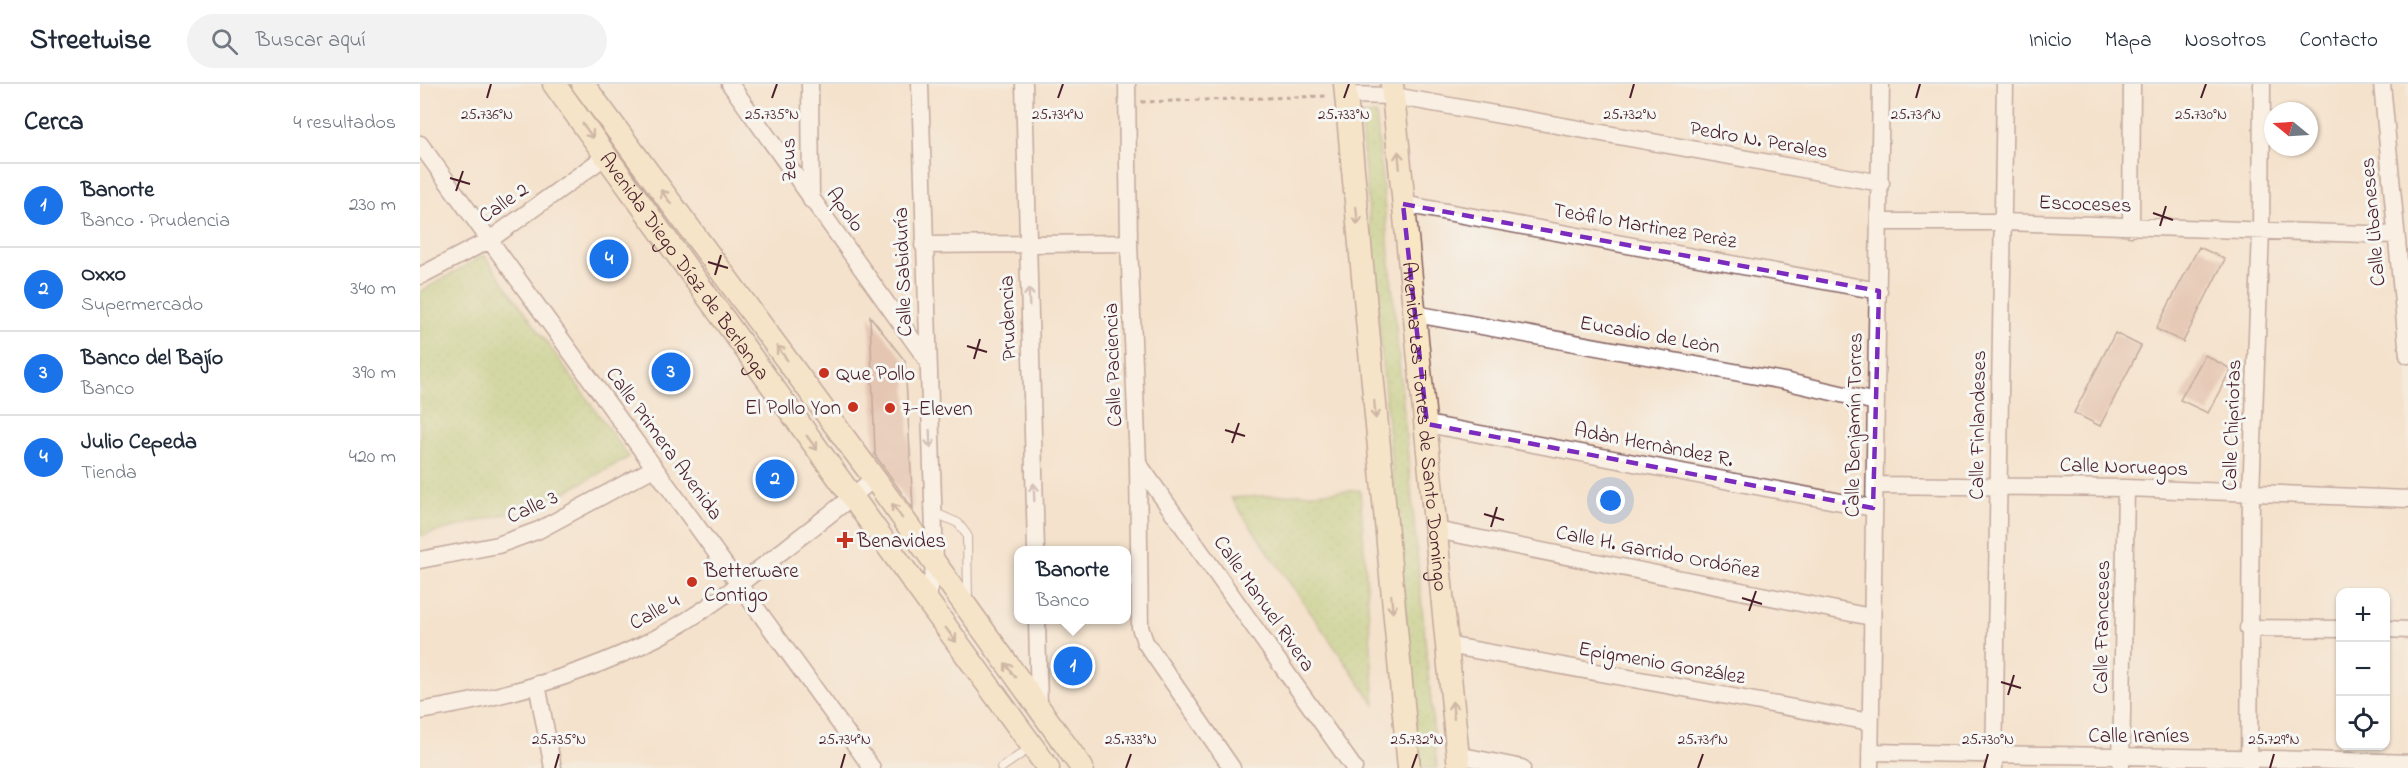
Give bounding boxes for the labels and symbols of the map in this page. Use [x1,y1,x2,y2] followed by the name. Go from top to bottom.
[2264,102,2318,156] north arrow
[461,104,513,126] text: 25.736°N
[745,104,799,126] text: 25.735°N
[1032,104,1084,126] text: 25.734°N
[1318,104,1370,126] text: 25.733°N
[1603,104,1657,126] text: 25.732°N
[1891,104,1941,126] text: 25.731°N
[2175,104,2227,126] text: 25.730°N
[1687,114,1830,168] street label: Pedro N. Perales
[582,123,594,139] one-way arrow
[775,138,805,182] street label: Zeus
[591,146,776,387] street label: Avenida Diego Díaz de Berlanga
[1393,151,1404,171] one-way arrow
[2353,156,2395,287] street label: Calle Libaneses
[473,176,535,232] street label: Calle 2
[818,181,871,239] street label: Apolo
[2038,188,2132,222] street label: Escoceses
[660,189,672,205] one-way arrow
[1551,196,1739,258] street label: Teòfilo Martìnez Perèz
[1352,206,1363,226] one-way arrow
[887,207,921,337] street label: Calle Sabiduría
[590,236,628,282] pin: 4
[1392,260,1455,593] street label: Avenida Las Torres de Santo Domingo
[993,275,1025,361] street label: Prudencia
[1023,288,1034,308] one-way arrow
[1097,302,1131,427] street label: Calle Paciencia
[1577,309,1722,363] street label: Eucadio de Leòn
[1838,332,1872,518] street label: Calle Benjamín Torres
[776,346,788,362] one-way arrow
[652,350,690,394] pin: 3
[1963,350,1995,500] street label: Calle Finlandeses
[2216,359,2250,491] street label: Calle Chipriotas
[836,360,915,390] place label: Que Pollo
[597,361,729,527] street label: Calle Primera Avenida
[817,366,831,380] marker: Que Pollo
[745,394,841,424] place label: El Pollo Yon
[902,395,973,425] place label: 7-Eleven
[846,400,860,414] marker: El Pollo Yon
[1370,400,1381,420] one-way arrow
[883,401,897,415] marker: 7-Eleven
[1571,416,1736,476] street label: Adàn Hernàndez R.
[924,428,936,448] one-way arrow
[806,434,819,450] one-way arrow
[2059,451,2189,487] street label: Calle Noruegos
[756,456,794,502] pin: 2
[502,483,563,532] street label: Calle 3
[1028,483,1040,503] one-way arrow
[1596,486,1625,515] your location
[891,504,903,520] one-way arrow
[1553,518,1762,587] street label: Calle H. Garrido Ordóñez
[856,527,946,557] place label: Benavides
[1205,530,1322,679] street label: Calle Manuel Rivera
[838,533,852,547] marker: Benavides
[703,557,799,613] place label: Betterware Contigo
[2087,560,2119,694] street label: Calle Franceses
[685,575,699,589] marker: Betterware Contigo
[624,587,686,639] street label: Calle 4
[1387,594,1398,614] one-way arrow
[945,627,957,643] one-way arrow
[1575,635,1748,695] street label: Epigmenio González
[1054,644,1092,688] pin: 1
[1004,662,1016,678] one-way arrow
[1447,700,1458,720] one-way arrow
[2088,722,2190,752] street label: Calle Iraníes
[532,729,586,751] text: 25.735°N
[819,729,871,751] text: 25.734°N
[1105,729,1157,751] text: 25.733°N
[1390,729,1444,751] text: 25.732°N
[1678,729,1728,751] text: 25.731°N
[1962,729,2014,751] text: 25.730°N
[2248,729,2300,751] text: 25.729°N

